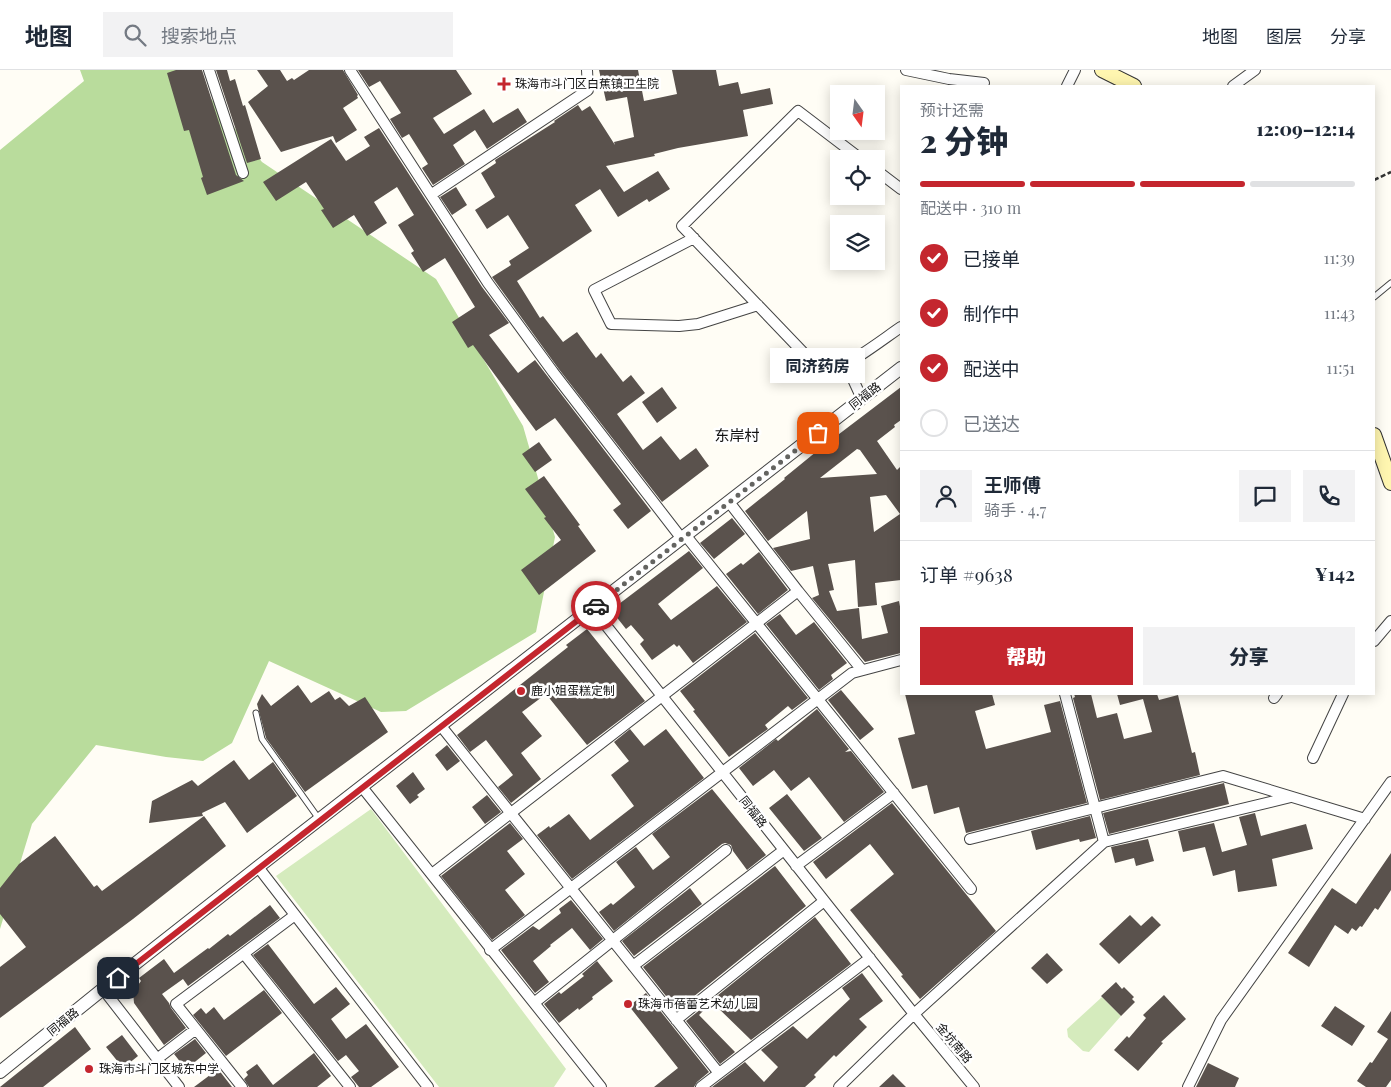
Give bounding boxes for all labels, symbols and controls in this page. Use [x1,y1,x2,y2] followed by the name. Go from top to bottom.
[103,12,453,57] search box
[25,19,73,51] text: 地图
[121,21,149,49] icon: search
[161,22,237,48] text: 搜索地点
[1202,24,1238,48] text: 地图
[1266,24,1302,48] text: 图层
[1330,24,1366,48] text: 分享
[515,75,659,91] place label: 珠海市斗门区白蕉镇卫生院
[497,77,511,91] marker: 珠海市斗门区白蕉镇卫生院
[830,85,885,140] north arrow
[830,85,885,270] map controls
[920,99,984,120] text: 预计还需
[1256,115,1355,141] text: 12:09–12:14
[920,118,1008,161] text: 2 分钟
[830,150,885,205] button: locate
[920,197,1021,218] text: 配送中 · 310 m
[830,215,885,270] button: layers
[920,244,948,272] icon: check
[963,245,1020,271] text: 已接单
[1324,247,1355,268] text: 11:39
[920,299,948,327] icon: check
[963,300,1020,326] text: 制作中
[1324,302,1355,323] text: 11:43
[770,348,866,383] callout: 同济药房
[920,354,948,382] icon: check
[785,355,850,376] text: 同济药房
[963,355,1020,381] text: 配送中
[1326,357,1355,378] text: 11:51
[845,378,883,413] street label: 同福路
[963,410,1020,436] text: 已送达
[797,412,839,454] pin
[804,419,832,447] icon: bag
[714,425,760,445] district label: 东岸村
[920,470,972,522] button: person
[1239,470,1291,522] button: chat
[1303,470,1355,522] button: phone
[984,471,1041,497] text: 王师傅
[984,499,1046,520] text: 骑手 · 4.7
[1315,560,1355,586] text: ¥142
[920,561,1013,587] text: 订单 #9638
[571,581,621,631] courier
[582,592,610,620] icon: car
[920,627,1133,685] button: 帮助
[1143,627,1355,685] button: 分享
[531,682,615,698] place label: 鹿小姐蛋糕定制
[515,685,527,697] marker: 鹿小姐蛋糕定制
[736,792,771,830] street label: 同福路
[97,957,139,999] pin
[104,964,132,992] icon: home
[638,995,758,1011] place label: 珠海市蓓蕾艺术幼儿园
[622,998,634,1010] marker: 珠海市蓓蕾艺术幼儿园
[43,1004,81,1039] street label: 同福路
[933,1019,976,1066] street label: 金坑南路
[99,1060,219,1076] place label: 珠海市斗门区城东中学
[83,1063,95,1075] marker: 珠海市斗门区城东中学

